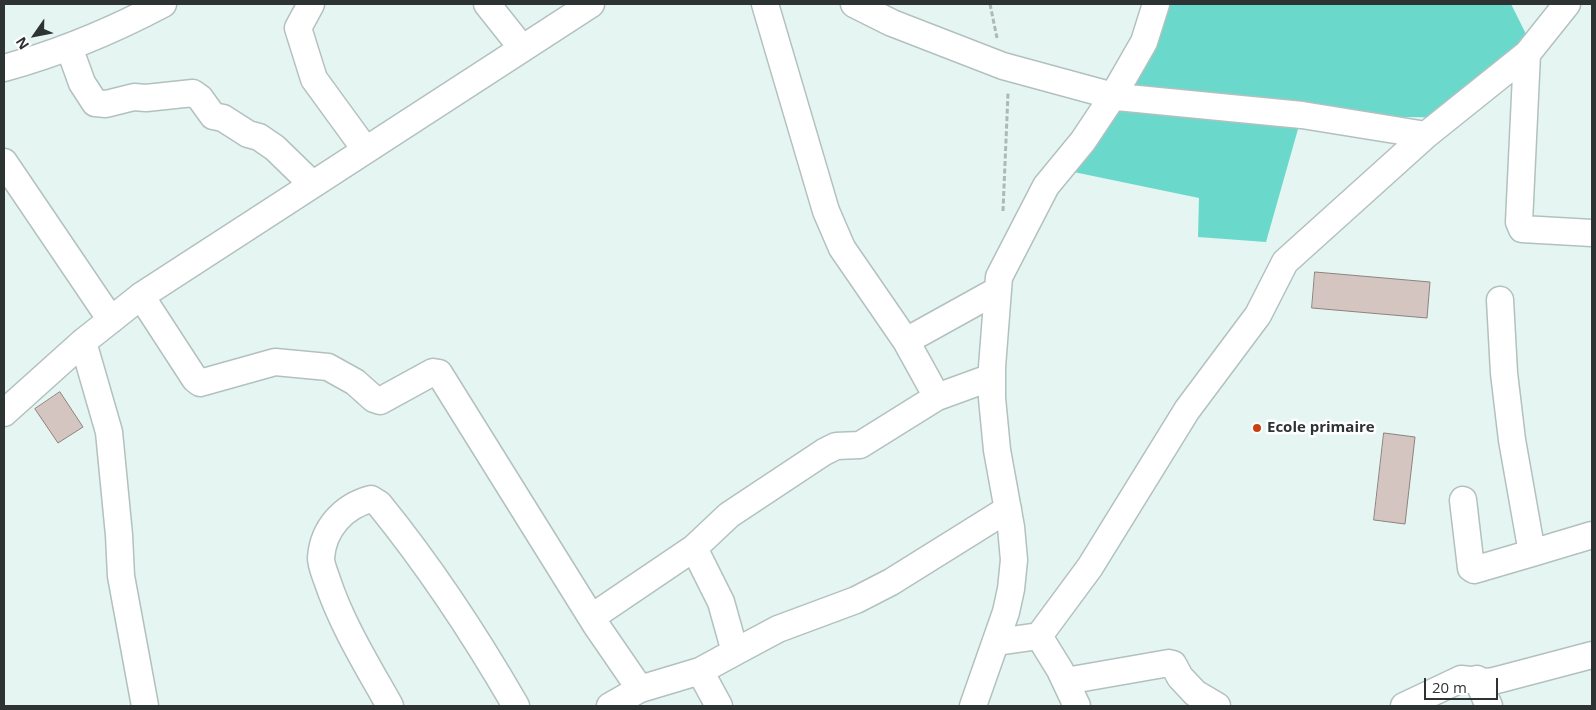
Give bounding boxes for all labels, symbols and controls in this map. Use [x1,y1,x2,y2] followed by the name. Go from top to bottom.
[10,10,60,60] north arrow
[11,33,33,53] text: N
[1267,419,1375,437] place label: Ecole primaire
[1251,422,1263,434] marker: Ecole primaire
[1426,668,1500,700] scale bar
[1432,677,1467,697] text: 20 m

